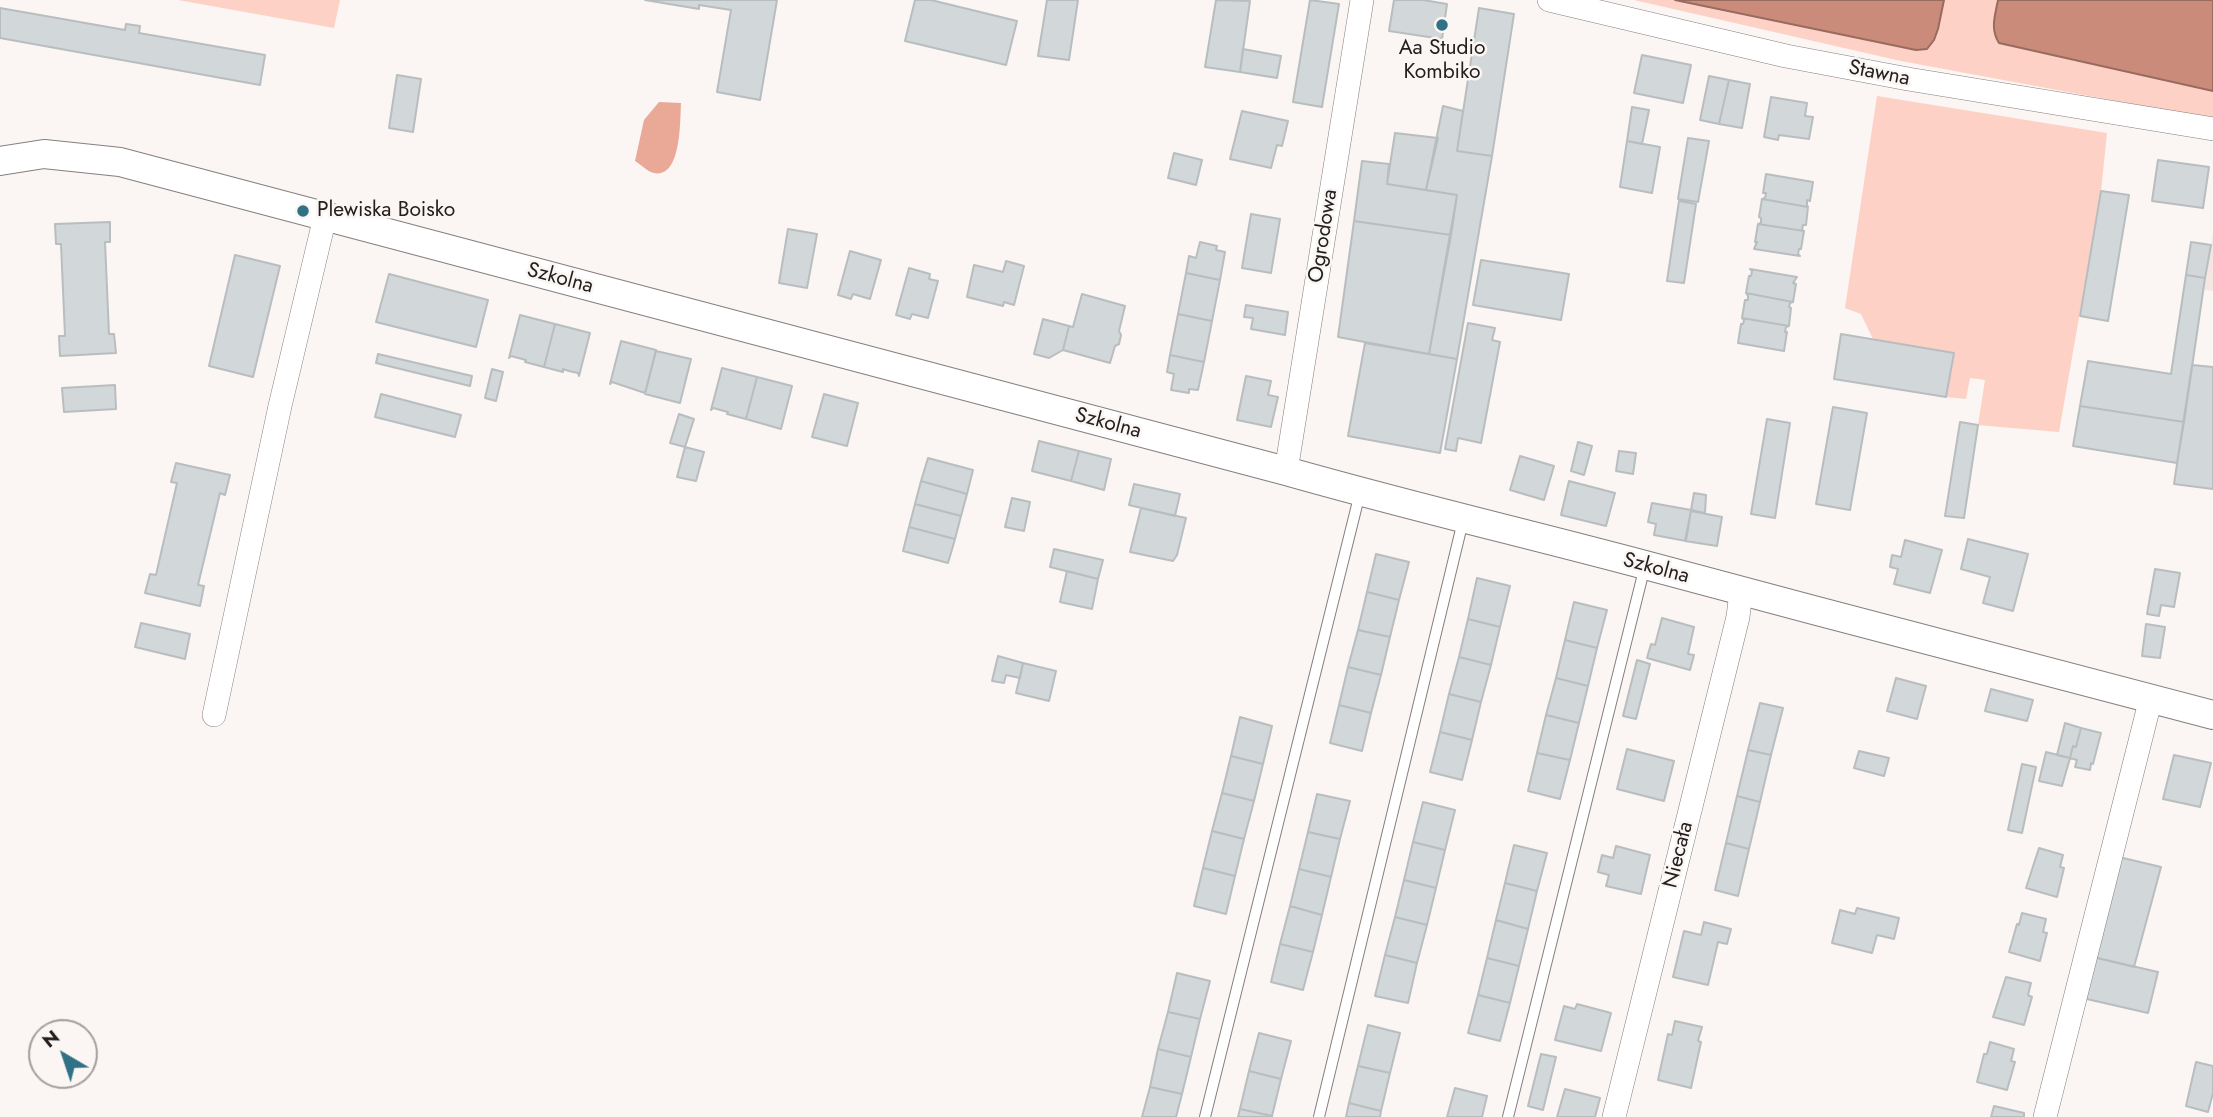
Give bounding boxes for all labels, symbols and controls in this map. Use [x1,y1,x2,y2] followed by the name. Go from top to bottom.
[1434,17,1450,33] marker: Aa Studio Kombiko
[1399,36,1485,86] place label: Aa Studio Kombiko
[1846,56,1912,92] street label: Stawna
[1304,187,1344,285] street label: Ogrodowa
[317,198,455,224] place label: Plewiska Boisko
[295,203,311,219] marker: Plewiska Boisko
[524,258,596,300] street label: Szkolna
[1072,403,1144,445] street label: Szkolna
[1620,548,1692,590] street label: Szkolna
[1659,819,1699,891] street label: Niecała
[28,1019,98,1089] north arrow
[36,1024,65,1054] text: N

